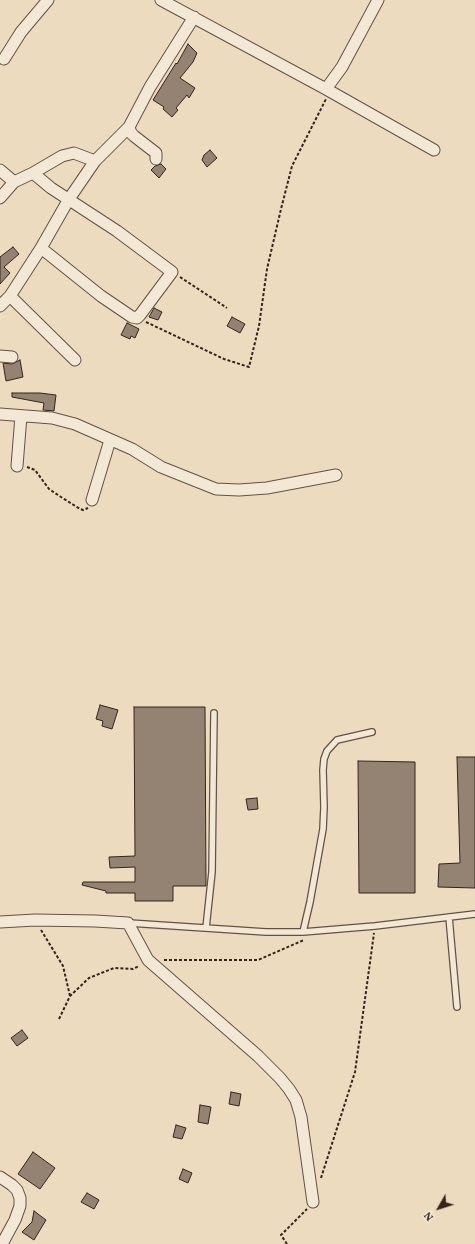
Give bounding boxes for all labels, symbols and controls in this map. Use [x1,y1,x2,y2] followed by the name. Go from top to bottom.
[419,1188,459,1228] north arrow
[421,1208,438,1224] text: N

